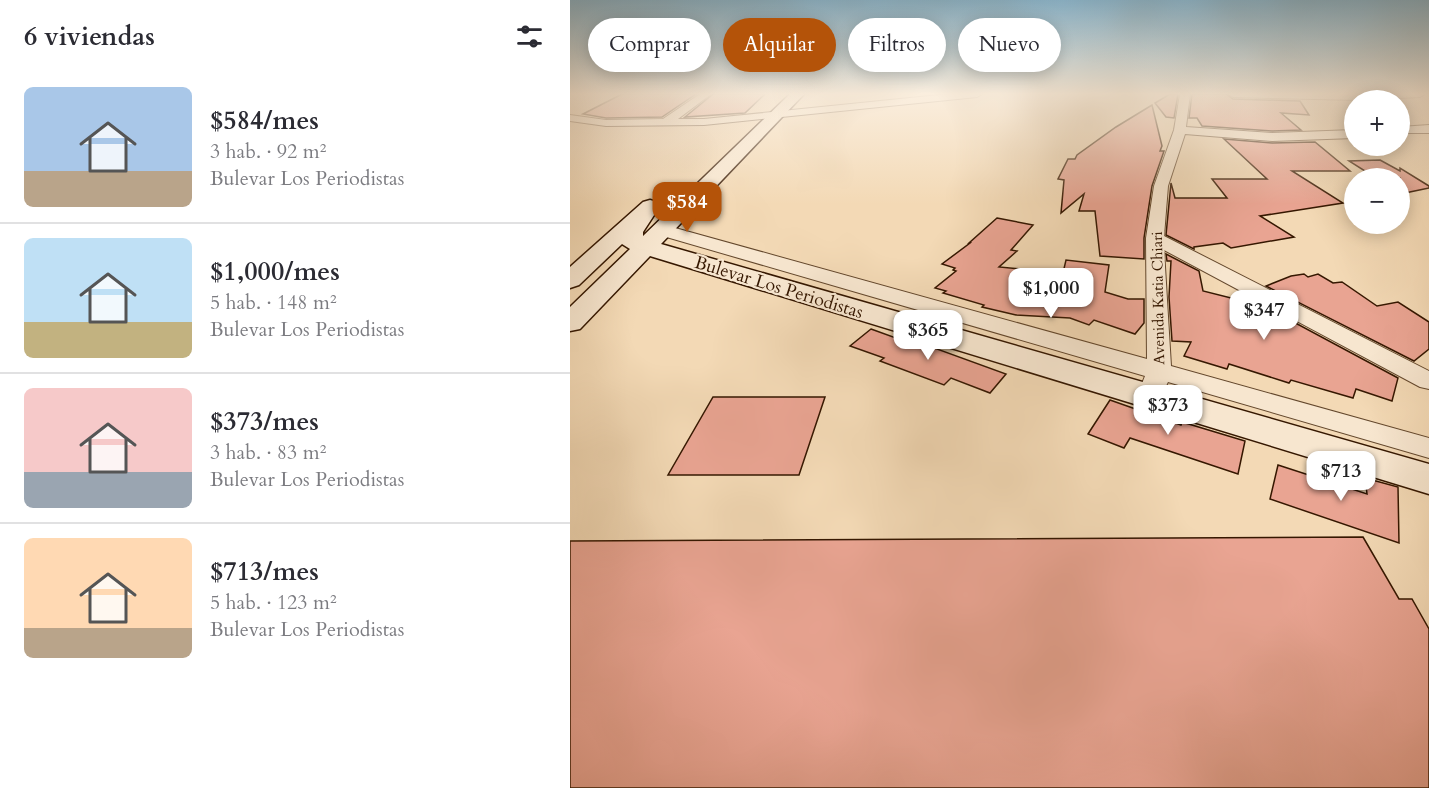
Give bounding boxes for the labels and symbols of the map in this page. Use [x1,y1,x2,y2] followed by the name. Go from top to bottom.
[651,182,723,233] pin: $584
[1147,231,1169,365] street label: Avenida Katia Chiari
[692,250,866,325] street label: Bulevar Los Periodistas
[1002,268,1100,319] pin: $1,000
[1228,290,1300,341] pin: $347
[892,310,964,361] pin: $365
[1132,385,1204,436] pin: $373
[1305,451,1377,502] pin: $713

